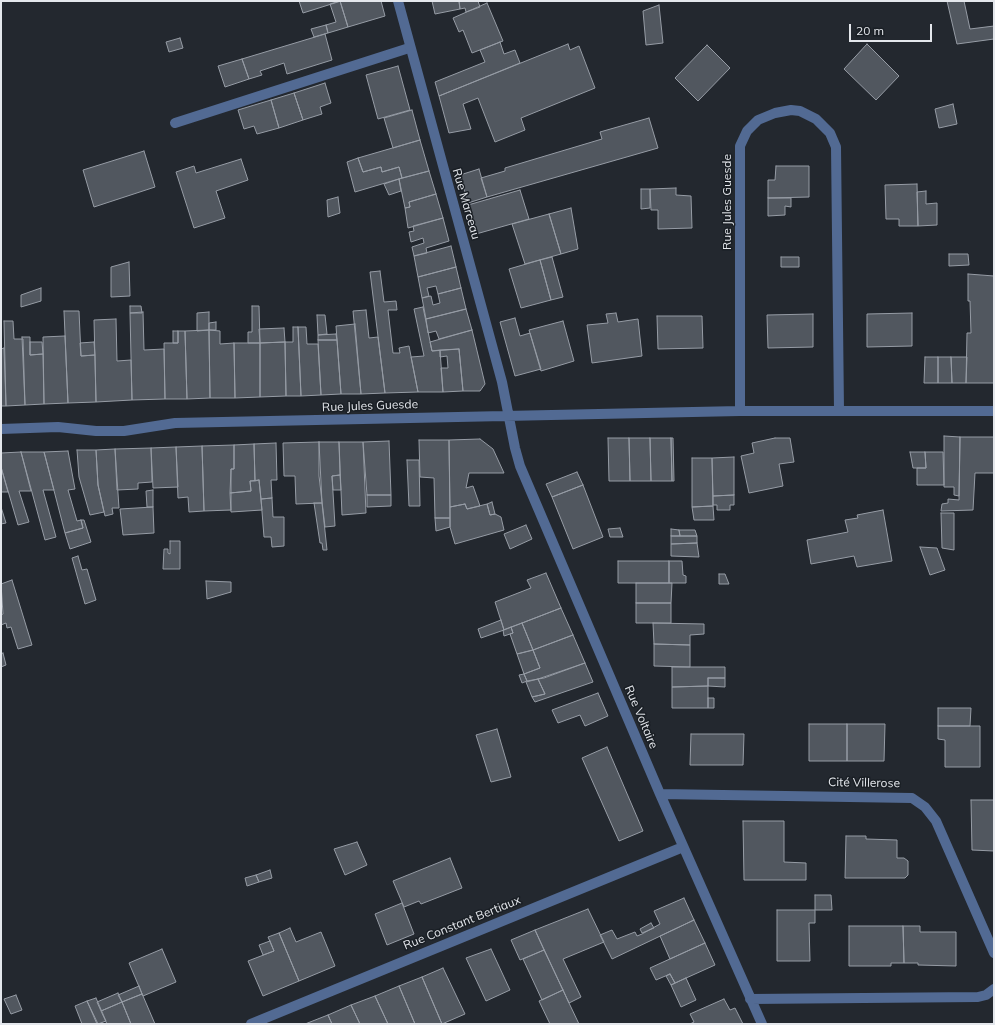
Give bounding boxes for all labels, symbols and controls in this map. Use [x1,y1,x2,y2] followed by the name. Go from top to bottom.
[851,16,934,42] scale bar
[856,23,884,38] text: 20 m
[720,154,734,250] street label: Rue Jules Guesde
[449,167,483,241] street label: Rue Marceau
[322,397,418,415] street label: Rue Jules Guesde
[621,683,661,751] street label: Rue Voltaire
[828,775,900,791] street label: Cité Villerose
[401,893,523,953] street label: Rue Constant Bertiaux

